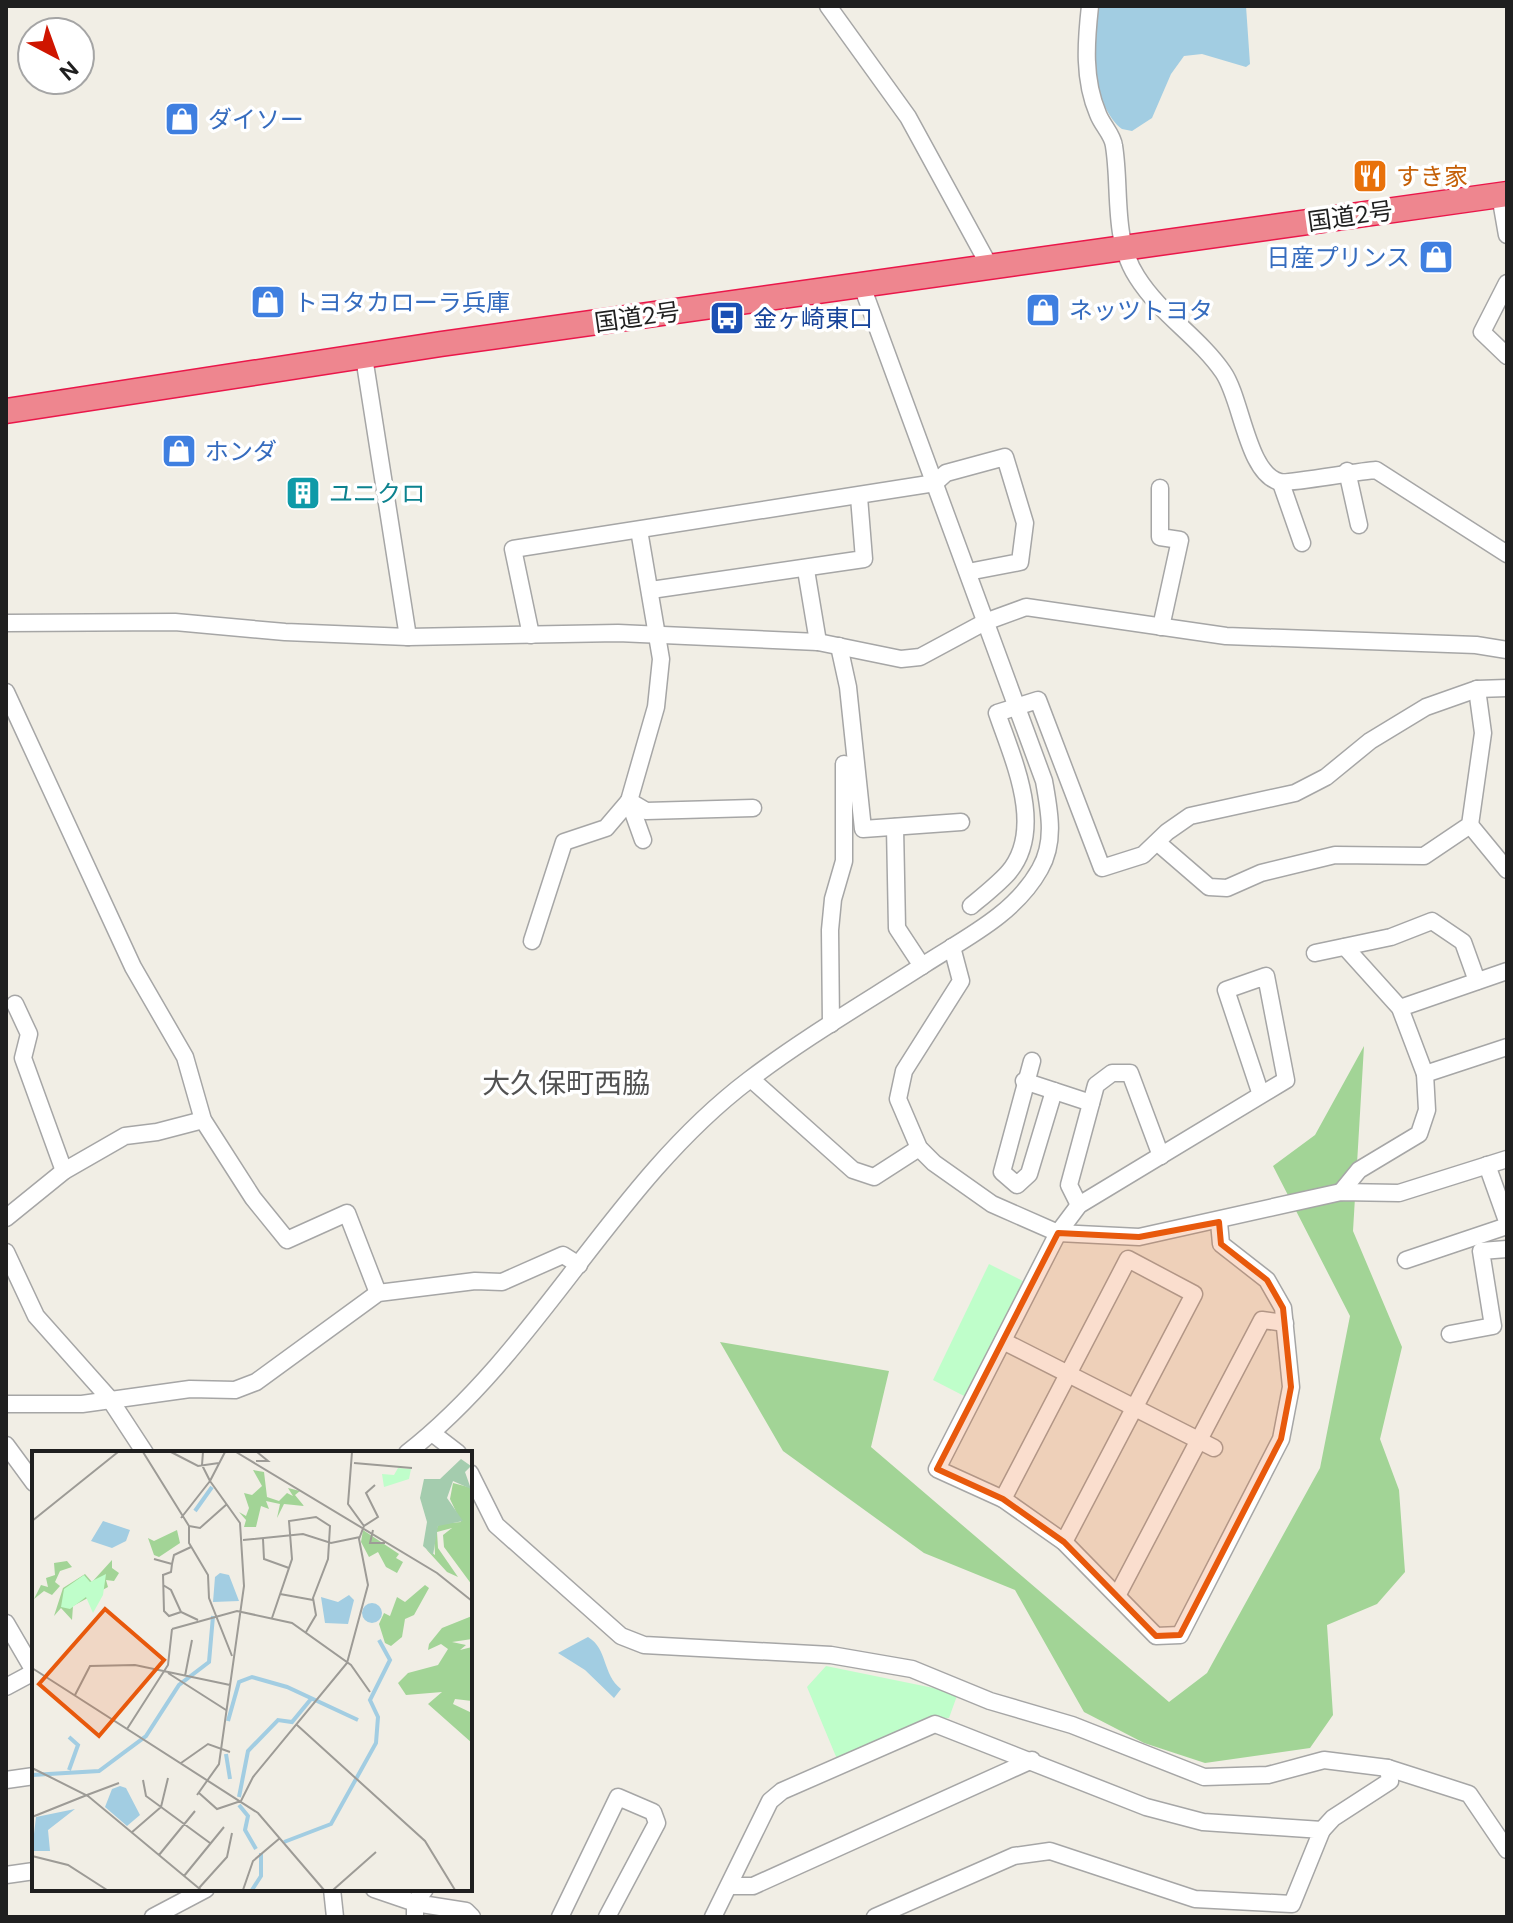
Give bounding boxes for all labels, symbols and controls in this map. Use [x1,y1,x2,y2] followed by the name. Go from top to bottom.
[16,16,96,96] north arrow
[53,55,84,87] text: N
[163,100,201,138] shop icon: ダイソー
[208,104,304,135] place label: ダイソー
[1351,157,1389,195] restaurant icon: すき家
[1396,161,1468,192] place label: すき家
[1305,195,1395,237] street label: 国道2号
[1417,238,1455,276] shop icon: 日産プリンス
[1266,242,1410,273] place label: 日産プリンス
[249,283,287,321] shop icon: トヨタカローラ兵庫
[294,287,510,318] place label: トヨタカローラ兵庫
[1024,291,1062,329] shop icon: ネッツトヨタ
[1069,295,1213,326] place label: ネッツトヨタ
[592,296,682,338] street label: 国道2号
[708,299,746,337] bus stop icon: 金ヶ崎東口
[753,303,873,334] place label: 金ヶ崎東口
[160,432,198,470] shop icon: ホンダ
[205,436,277,467] place label: ホンダ
[284,474,322,512] building icon: ユニクロ
[329,478,425,509] place label: ユニクロ
[482,1065,650,1102] district label: 大久保町西脇
[32,1451,472,1891] inset map

